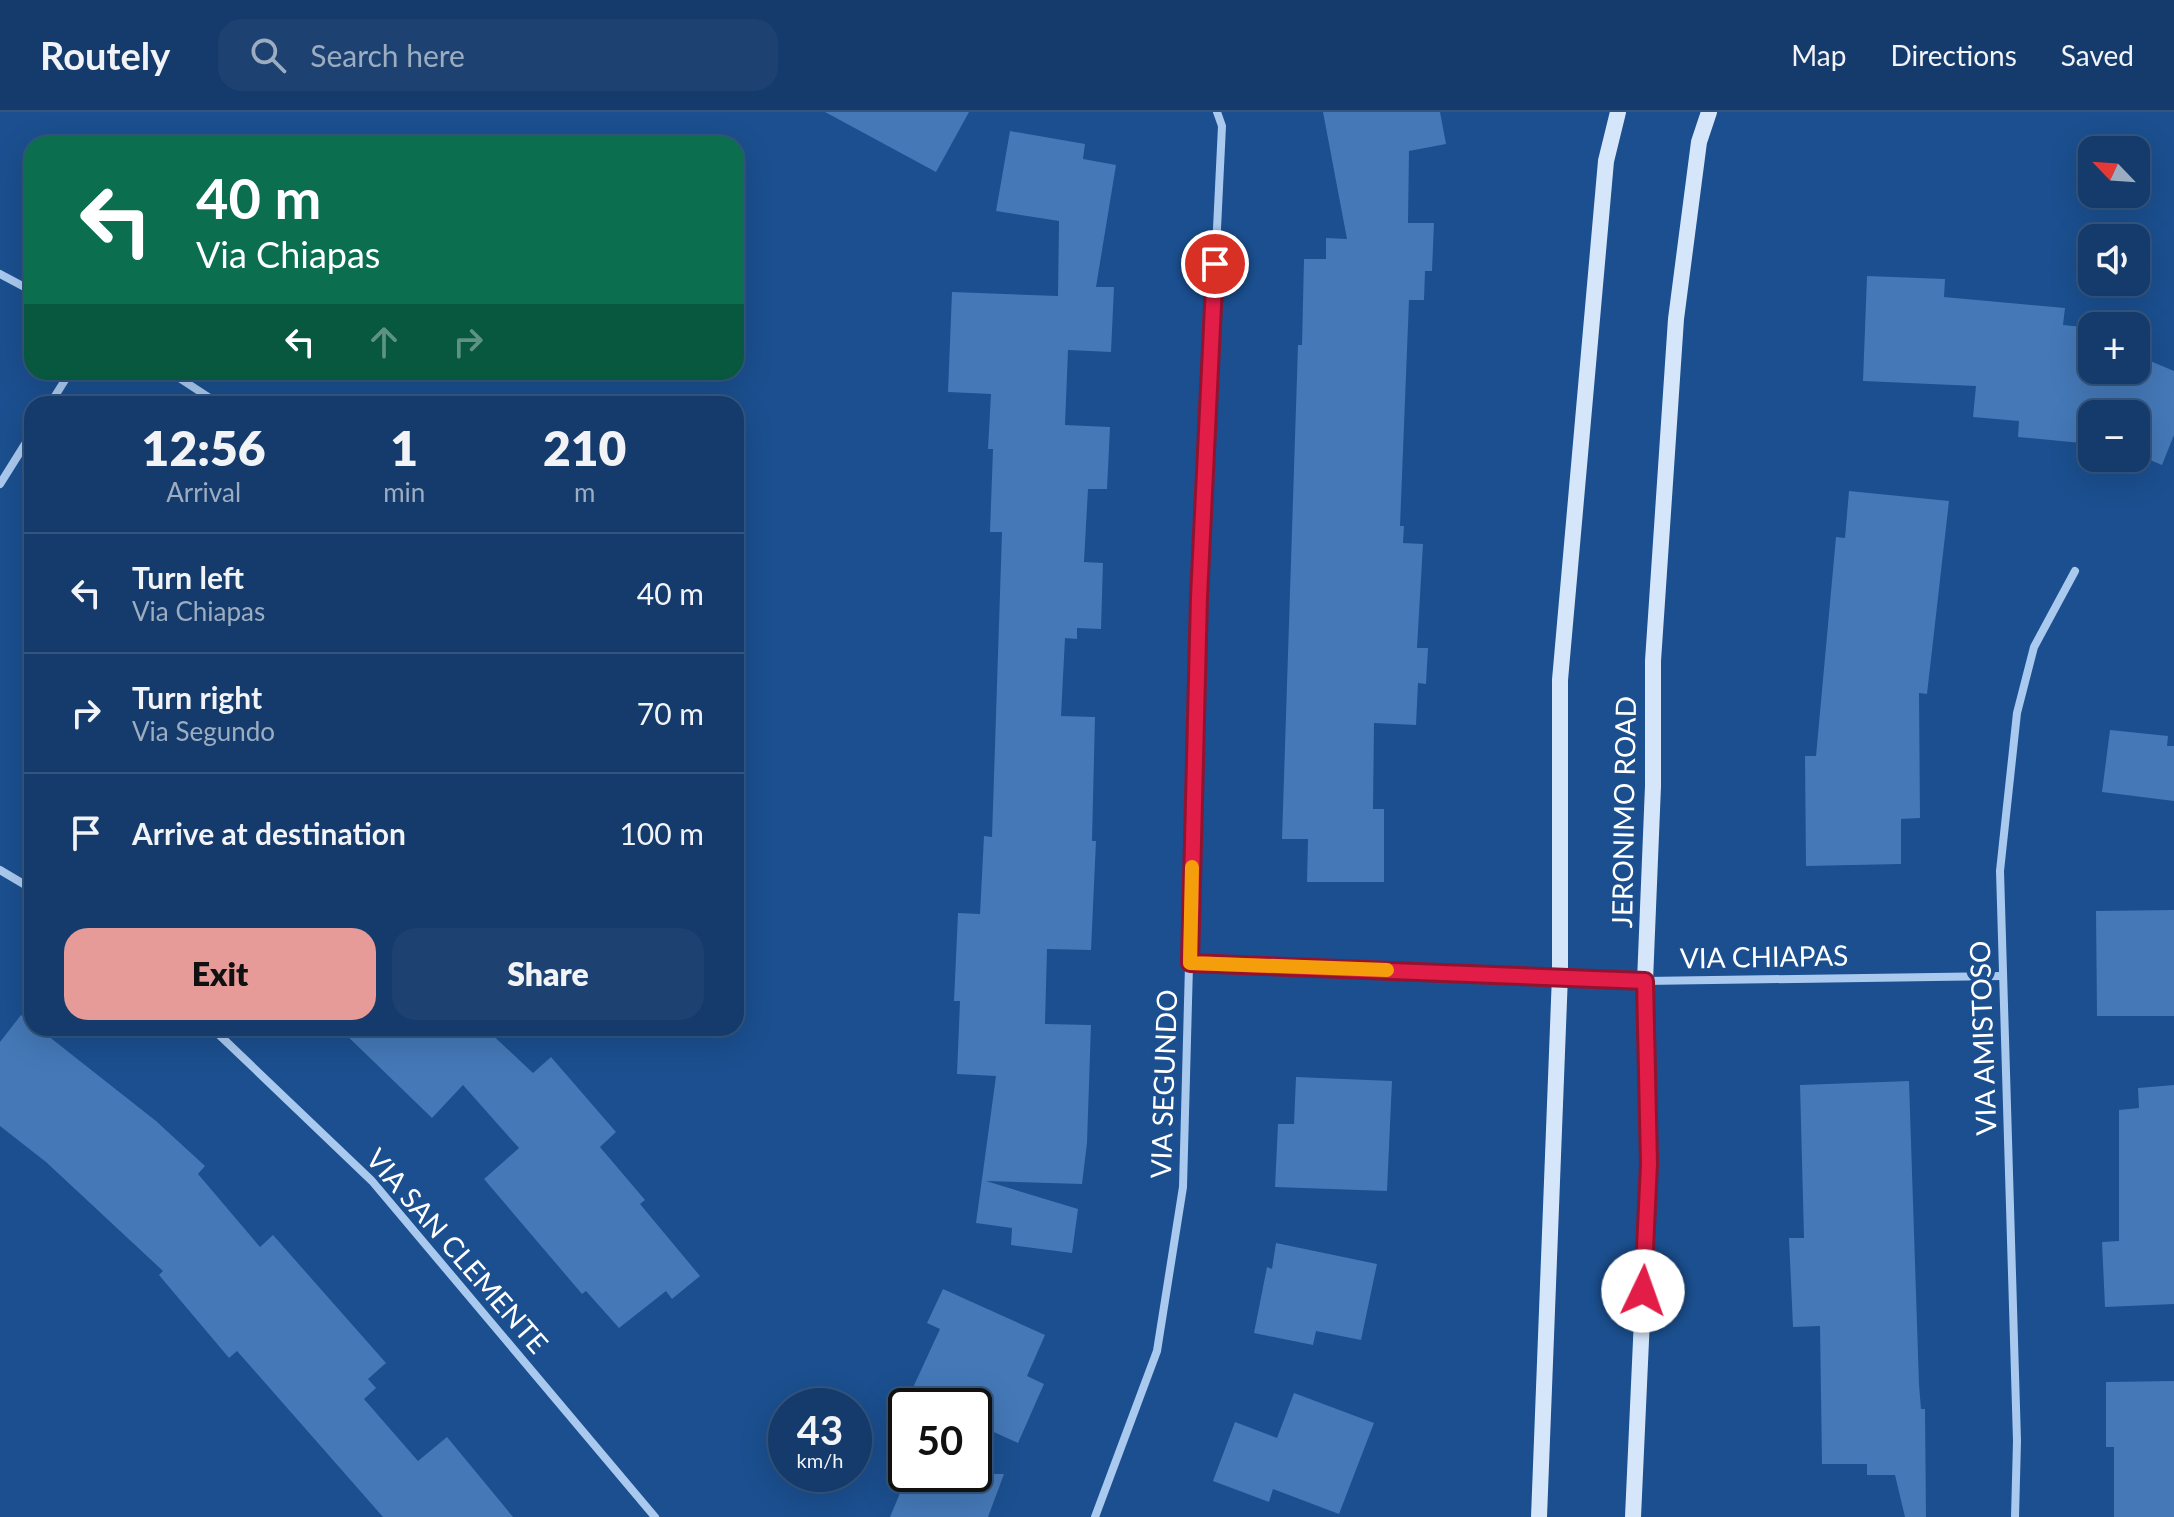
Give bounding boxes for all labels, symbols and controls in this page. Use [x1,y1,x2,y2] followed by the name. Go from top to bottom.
[218,19,778,91] search box
[40,32,170,78] text: Routely
[246,33,290,77] icon: search
[310,37,465,73] text: Search here
[1791,38,1846,72] text: Map
[1890,38,2017,72] text: Directions
[2061,38,2134,72] text: Saved
[2078,136,2150,208] north arrow
[2078,136,2150,472] map controls
[196,164,321,231] text: 40 m
[64,168,168,272] icon: left
[2078,224,2150,296] button: sound
[1181,230,1249,298] pin
[196,232,380,276] text: Via Chiapas
[1193,242,1237,286] icon: arrive
[2078,312,2150,384] button: +
[278,320,322,364] icon: left
[362,320,406,364] icon: ahead
[446,320,490,364] icon: right
[2078,400,2150,472] button: −
[142,419,266,476] text: 12:56
[390,419,418,476] text: 1
[543,419,626,476] text: 210
[166,476,241,508] text: Arrival
[383,476,425,508] text: min
[574,476,595,508] text: m
[132,559,244,595] text: Turn left
[64,571,108,615] icon: left
[637,575,704,611] text: 40 m
[132,595,265,627] text: Via Chiapas
[132,679,262,715] text: Turn right
[64,691,108,735] icon: right
[637,695,704,731] text: 70 m
[1604,696,1642,928] street label: JERONIMO ROAD
[132,715,275,747] text: Via Segundo
[64,811,108,855] icon: arrive
[132,815,406,851] text: Arrive at destination
[619,815,704,851] text: 100 m
[64,928,376,1020] button: Exit
[392,928,704,1020] button: Share
[1679,938,1848,974] street label: VIA CHIAPAS
[1962,940,2002,1136] street label: VIA AMISTOSO
[1143,989,1183,1179] street label: VIA SEGUNDO
[360,1141,556,1360] street label: VIA SAN CLEMENTE
[1601,1249,1685,1333] position arrow
[888,1388,992,1492] speed limit sign: 50
[797,1406,843,1454] text: 43
[797,1448,843,1472] text: km/h

